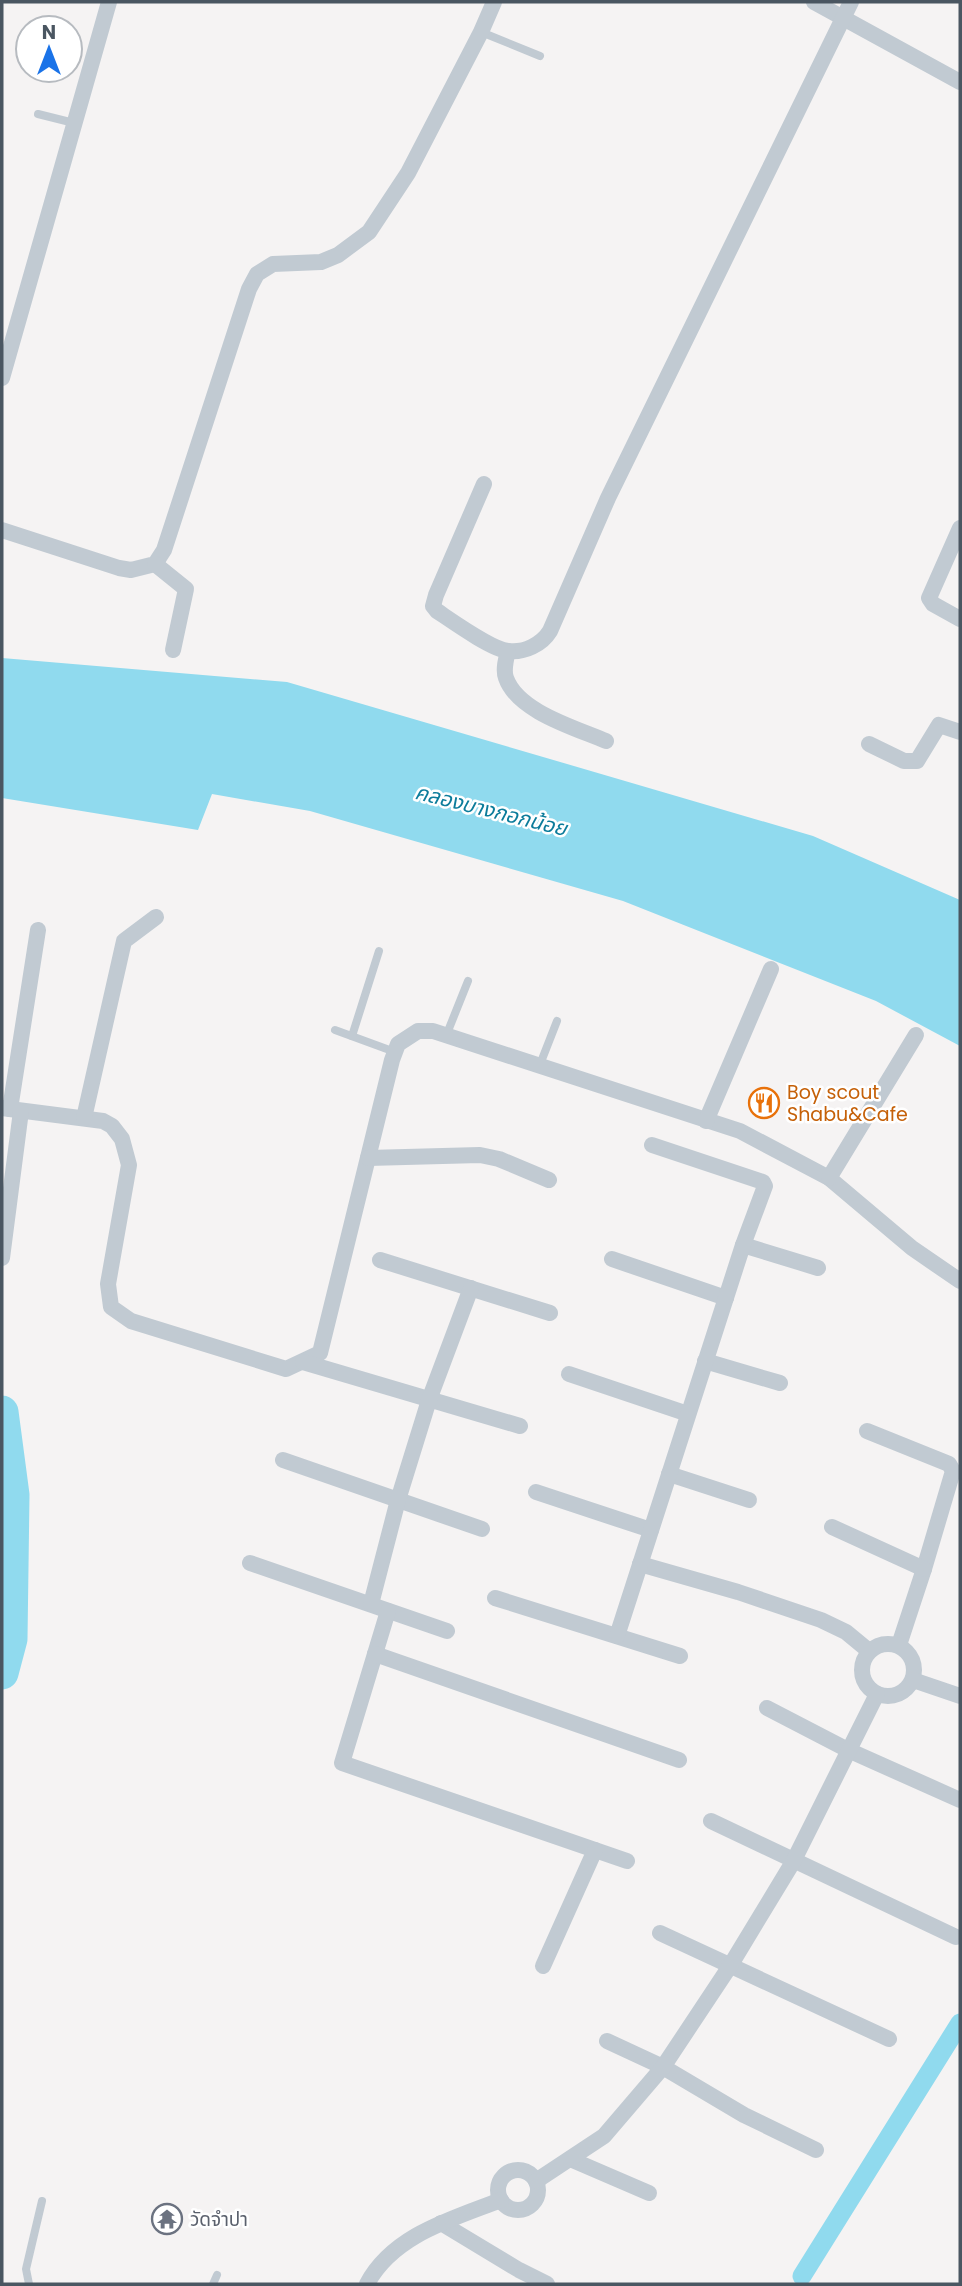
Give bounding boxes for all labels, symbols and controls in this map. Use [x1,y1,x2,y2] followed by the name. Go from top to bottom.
[14,14,84,84] north arrow
[42,19,56,46] text: N
[412,777,571,843] water label: คลองบางกอกน้อย
[787,1079,908,1128] place label: Boy scout Shabu&Cafe
[747,1086,781,1120] restaurant icon: Boy scout Shabu&Cafe
[150,2202,184,2236] temple icon: วัดจําปา
[190,2206,248,2233] place label: วัดจําปา

